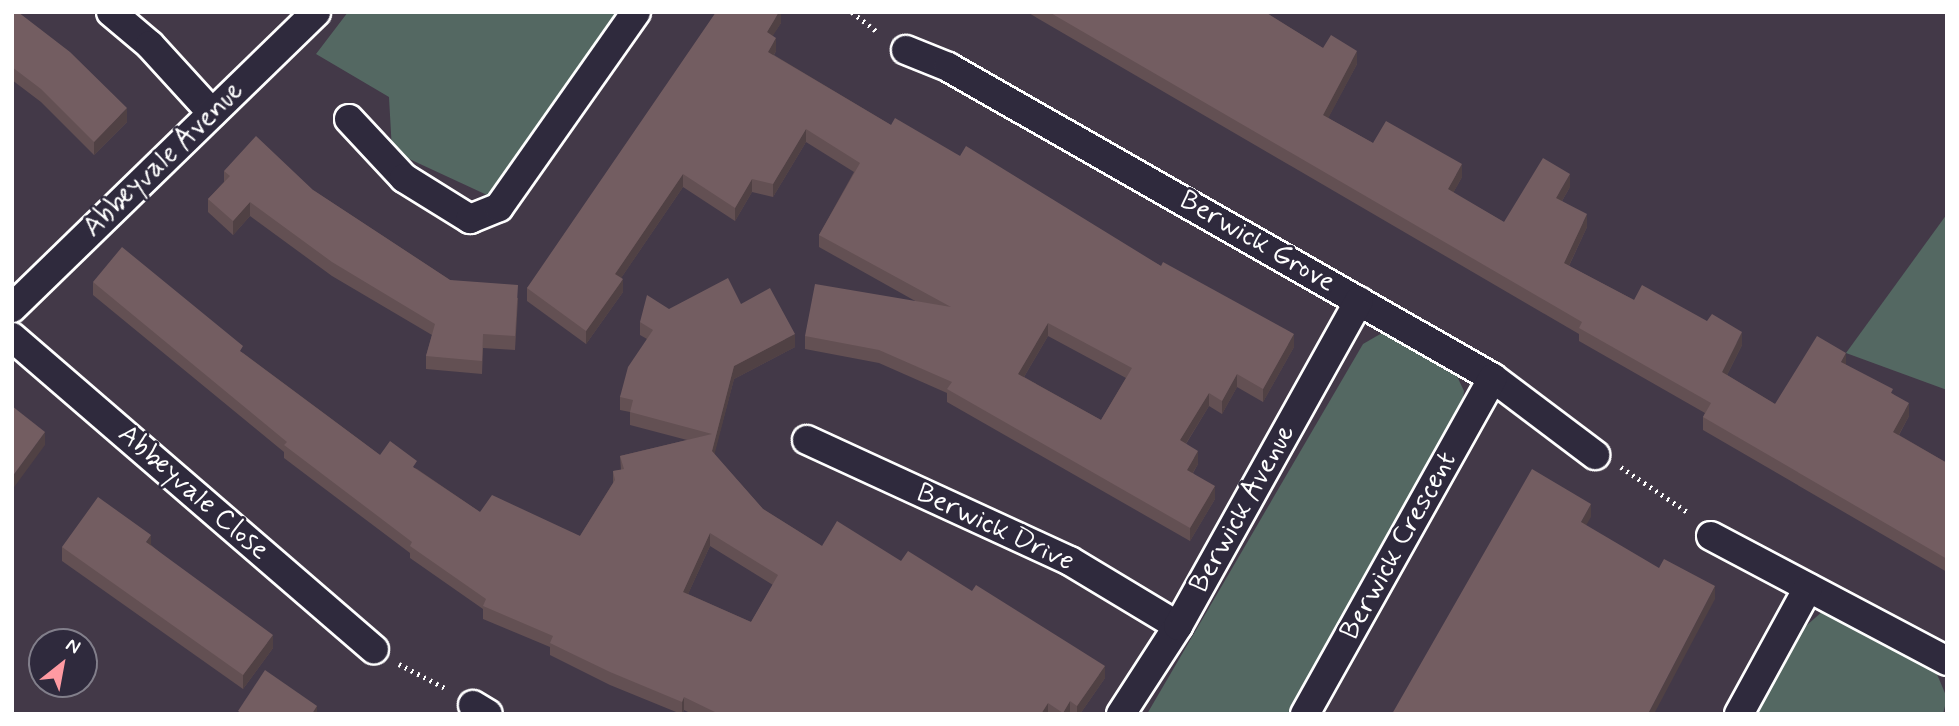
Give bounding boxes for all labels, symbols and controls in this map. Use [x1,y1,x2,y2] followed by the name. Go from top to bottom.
[75,73,253,247] street label: Abbeyvale Avenue
[1173,184,1341,300] street label: Berwick Grove
[1181,416,1305,602] street label: Berwick Avenue
[111,418,275,568] street label: Abbeyvale Close
[1332,444,1466,648] street label: Berwick Crescent
[912,477,1078,579] street label: Berwick Drive
[28,628,98,698] north arrow
[61,632,85,660] text: N

